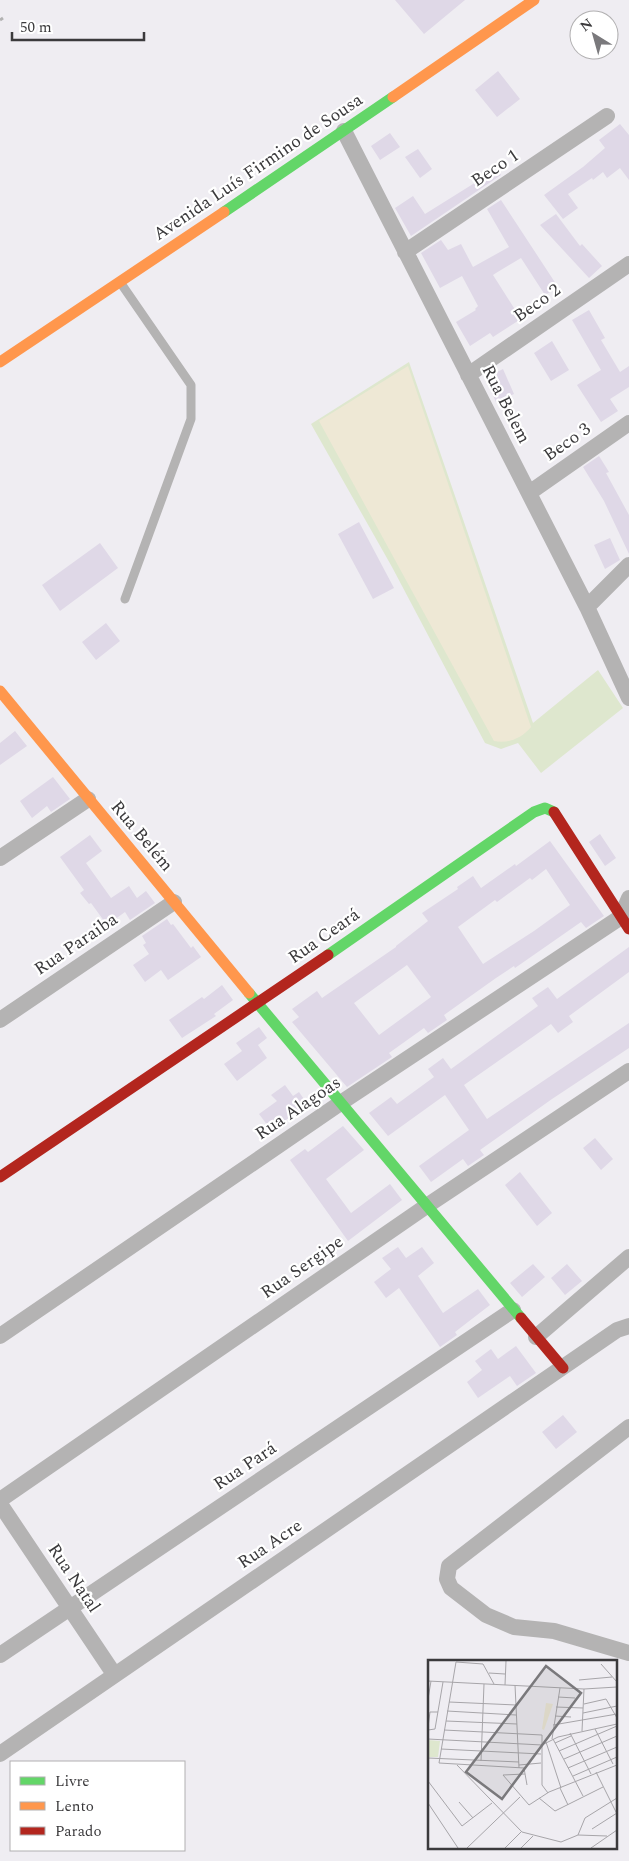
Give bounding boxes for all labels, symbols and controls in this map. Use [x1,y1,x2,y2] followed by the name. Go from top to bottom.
[12,10,145,42] scale bar
[569,10,619,60] north arrow
[576,13,597,37] text: N
[20,16,52,39] text: 50 m
[148,86,368,247] street label: Avenida Luís Firmino de Sousa
[466,142,524,194] street label: Beco 1
[508,277,566,329] street label: Beco 2
[475,360,537,448] street label: Rua Belem
[538,416,596,468] street label: Beco 3
[104,795,180,877] street label: Rua Belém
[283,901,366,971] street label: Rua Ceará
[29,906,123,982] street label: Rua Paraiba
[250,1069,346,1147] street label: Rua Alagoas
[255,1229,349,1305] street label: Rua Sergipe
[208,1435,282,1497] street label: Rua Pará
[232,1512,308,1576] street label: Rua Acre
[41,1538,107,1618] street label: Rua Natal
[428,1660,616,1848] inset map
[10,1761,185,1851] legend
[55,1770,90,1793] text: Livre
[55,1795,94,1818] text: Lento
[55,1820,102,1843] text: Parado

